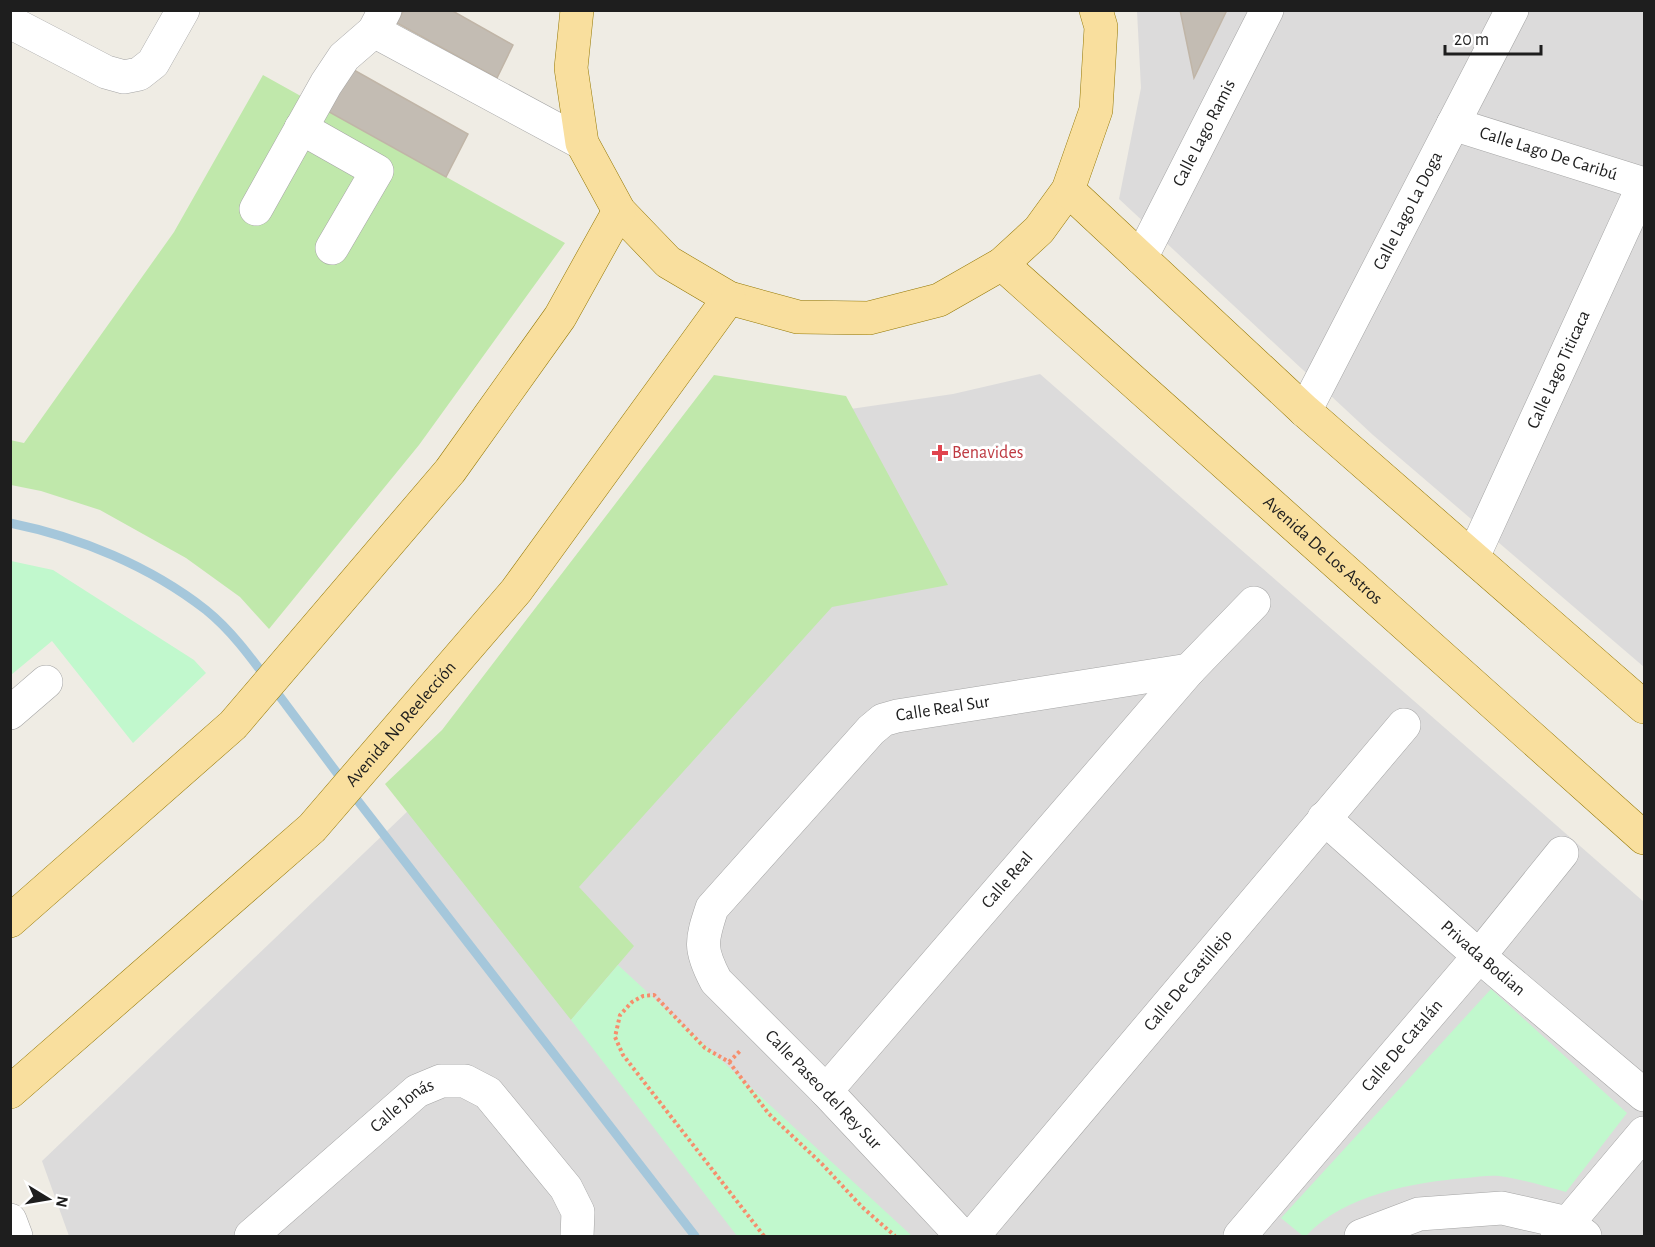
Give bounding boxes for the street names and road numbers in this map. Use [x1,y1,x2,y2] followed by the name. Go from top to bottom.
[1170,77,1239,190] street label: Calle Lago Ramis
[1477,124,1620,184] street label: Calle Lago De Caribú
[1370,149,1446,273] street label: Calle Lago La Doga
[1524,308,1594,432] street label: Calle Lago Titicaca
[1260,493,1386,608] street label: Avenida De Los Astros
[343,658,460,790] street label: Avenida No Reelección
[894,693,991,725] street label: Calle Real Sur
[978,849,1037,912] street label: Calle Real
[1437,917,1528,1000] street label: Privada Bodian
[1141,927,1236,1035] street label: Calle De Castillejo
[1358,996,1446,1095] street label: Calle De Catalán
[761,1027,885,1153] street label: Calle Paseo del Rey Sur
[367,1076,437,1136] street label: Calle Jonás

